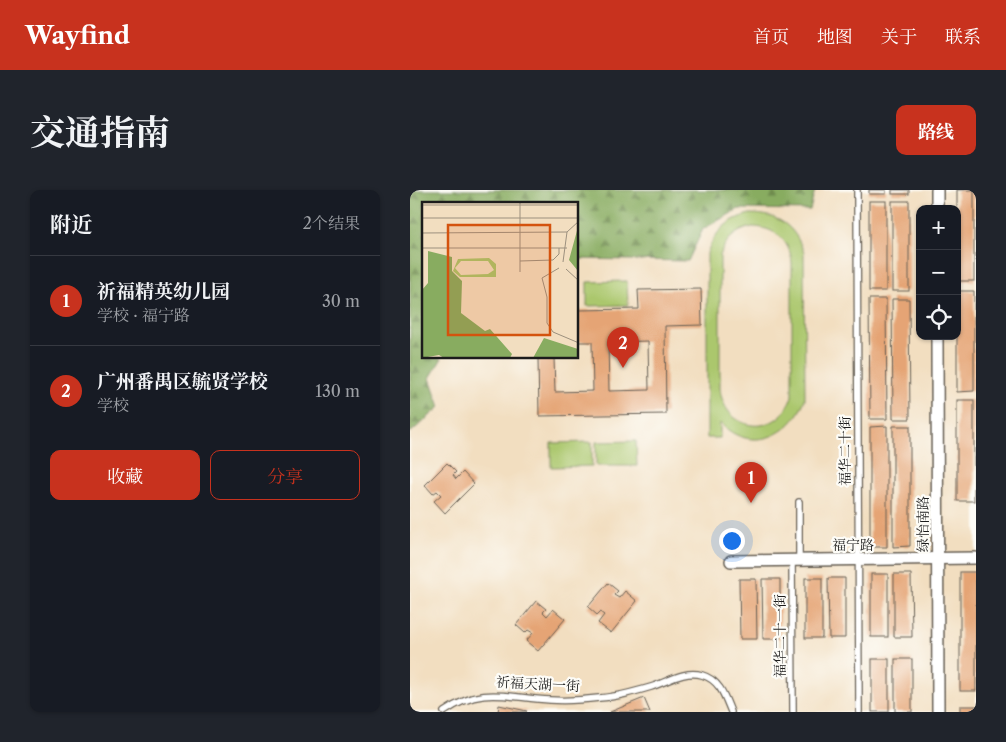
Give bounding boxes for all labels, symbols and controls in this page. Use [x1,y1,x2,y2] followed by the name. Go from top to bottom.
[25,21,130,50] text: Wayfind
[753,26,789,48] text: 首页
[817,26,853,48] text: 地图
[881,26,917,48] text: 关于
[945,26,981,48] text: 联系
[896,105,976,155] button: 路线
[30,111,170,154] text: 交通指南
[422,202,579,359] inset map
[916,205,961,340] map controls
[916,205,961,250] button: +
[50,212,92,237] text: 附近
[303,213,360,233] text: 2个结果
[916,250,961,295] button: −
[97,280,230,303] text: 祈福精英幼儿园
[62,291,70,311] text: 1
[322,291,360,311] text: 30 m
[916,295,961,340] button: locate
[97,305,190,325] text: 学校 · 福宁路
[607,327,639,368] pin: 2
[97,370,268,393] text: 广州番禺区毓贤学校
[61,381,71,401] text: 2
[315,381,360,401] text: 130 m
[97,395,129,415] text: 学校
[836,416,854,486] street label: 福华二十街
[50,450,200,500] button: 收藏
[210,450,360,500] button: 分享
[735,462,767,503] pin: 1
[914,496,932,552] street label: 绿怡南路
[719,528,745,554] your location
[832,536,874,554] street label: 福宁路
[771,594,789,678] street label: 福华二十一街
[496,673,580,695] street label: 祈福天湖一街

